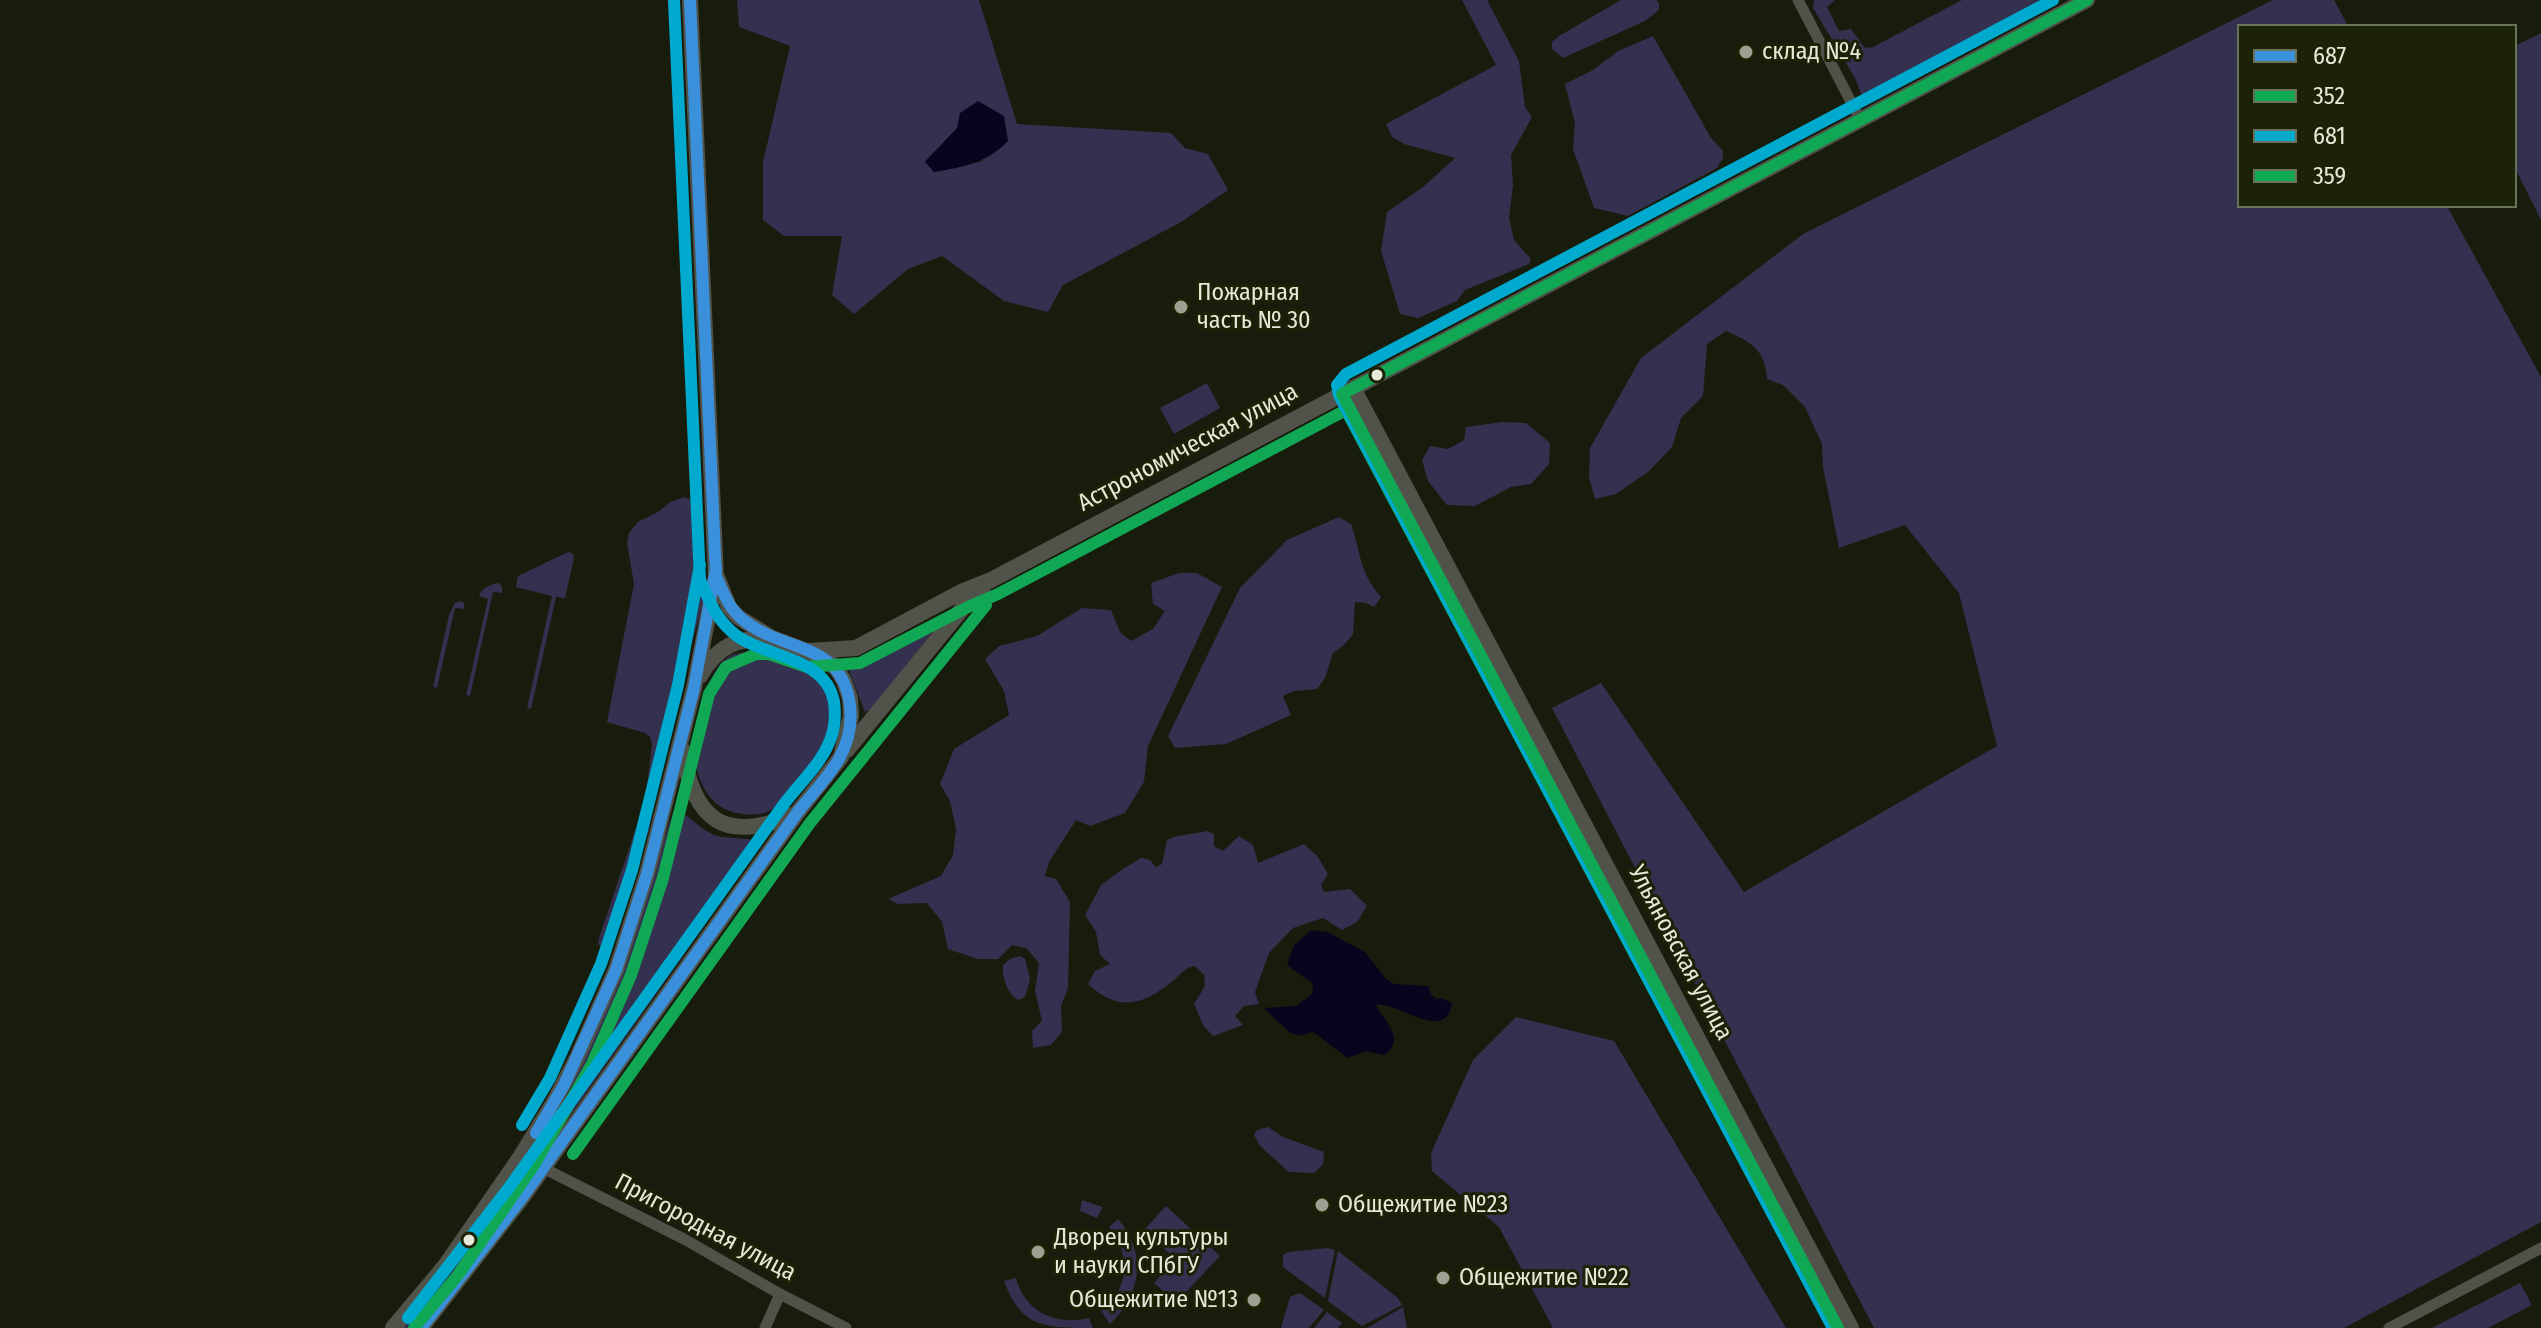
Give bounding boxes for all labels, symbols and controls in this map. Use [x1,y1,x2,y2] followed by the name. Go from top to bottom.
[2237,24,2517,208] legend
[1762,38,1861,66] place label: склад №4
[2313,42,2346,70] text: 687
[1737,43,1755,61] marker: склад №4
[2313,82,2345,110] text: 352
[2313,122,2346,150] text: 681
[2313,162,2346,190] text: 359
[1197,279,1310,335] place label: Пожарная часть № 30
[1172,298,1190,316] marker: Пожарная часть № 30
[1369,367,1385,383] unlabelled marker
[1073,378,1303,518] street label: Астрономическая улица
[1622,861,1738,1045] street label: Ульяновская улица
[610,1168,800,1288] street label: Пригородная улица
[1338,1191,1508,1219] place label: Общежитие №23
[1313,1196,1331,1214] marker: Общежитие №23
[1054,1224,1228,1280] place label: Дворец культуры и науки СПбГУ
[461,1232,477,1248] unlabelled marker
[1029,1243,1047,1261] marker: Дворец культуры и науки СПбГУ
[1459,1264,1629,1292] place label: Общежитие №22
[1434,1269,1452,1287] marker: Общежитие №22
[1069,1286,1238,1314] place label: Общежитие №13
[1245,1291,1263,1309] marker: Общежитие №13

